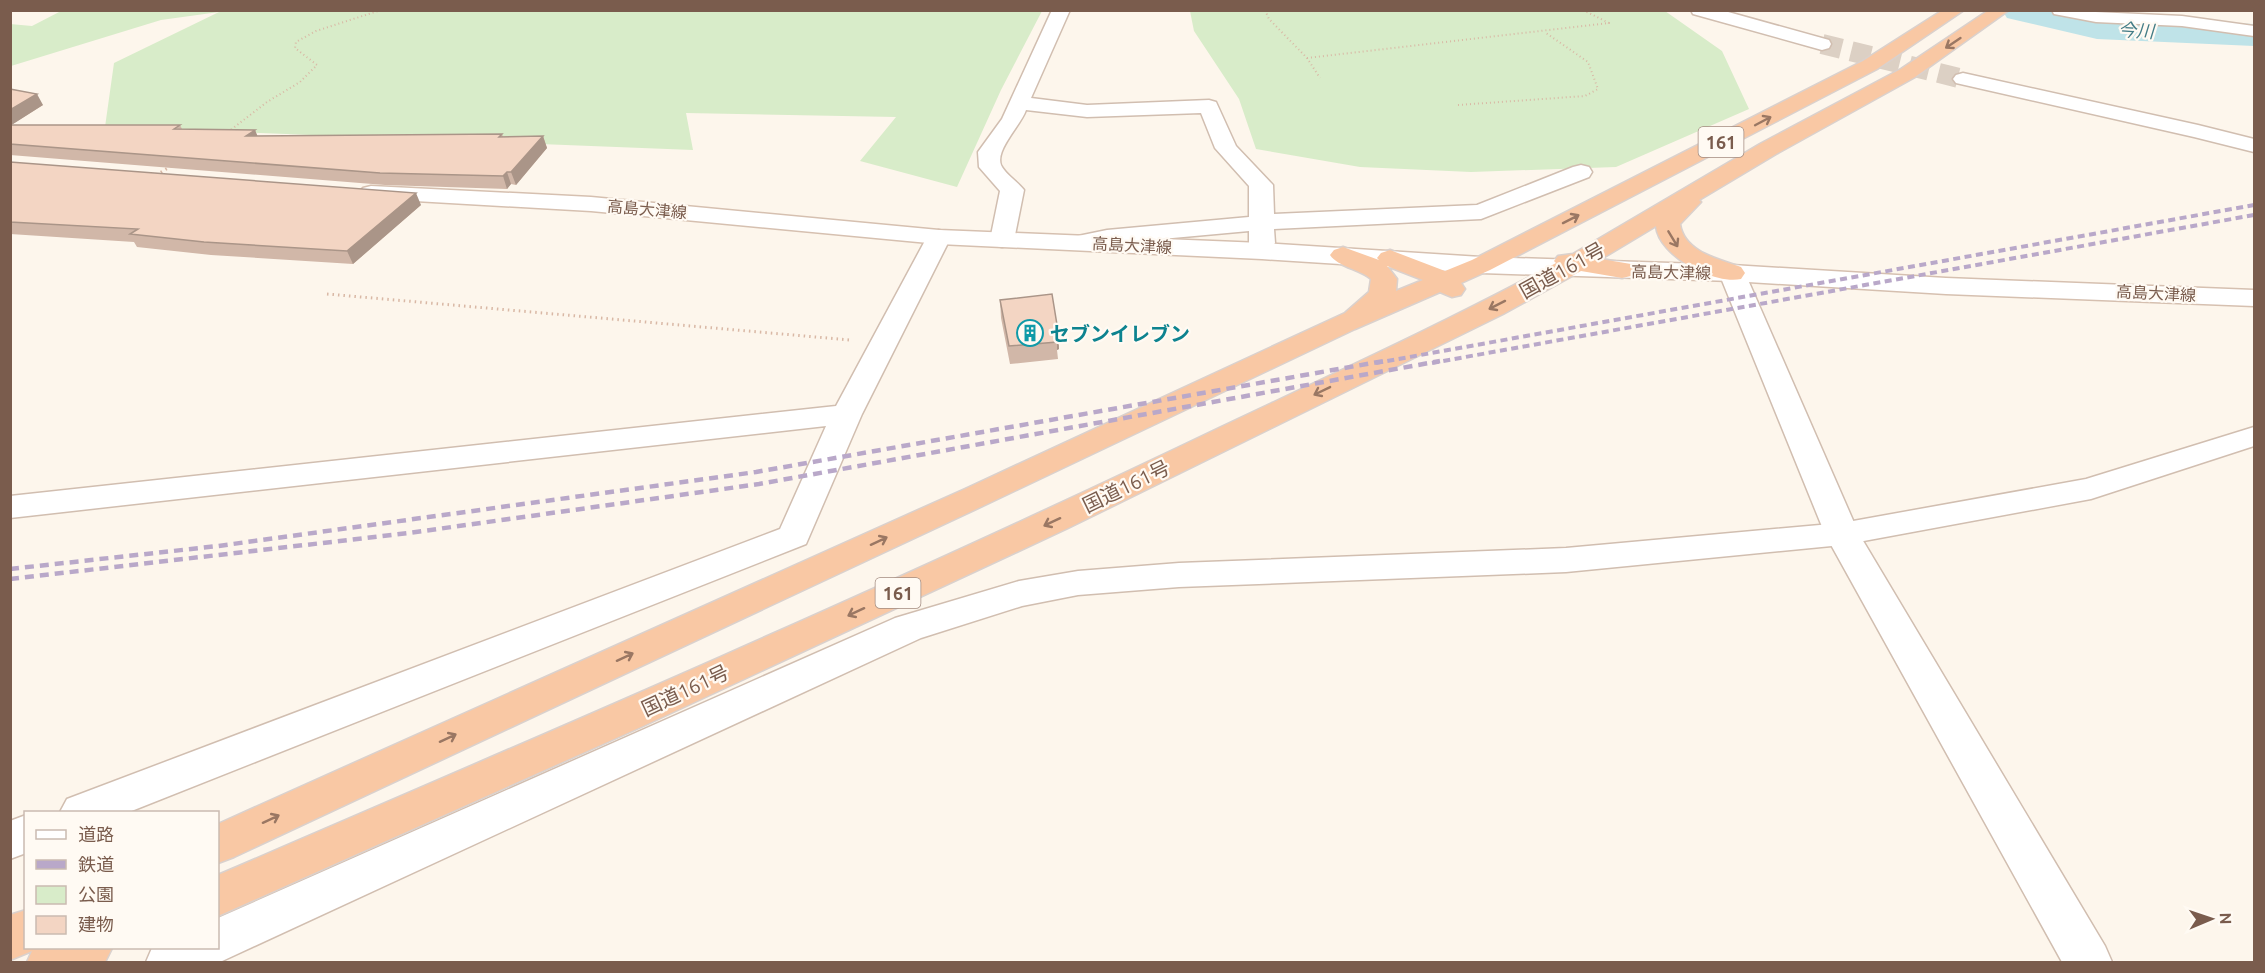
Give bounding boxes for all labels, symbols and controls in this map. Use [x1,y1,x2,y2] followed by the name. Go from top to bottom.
[2118,19,2156,41] water label: 今川
[1945,37,1961,49] one-way arrow
[1754,115,1771,127] one-way arrow
[1698,127,1744,157] road number: 161
[606,197,688,221] street label: 高島大津線
[1561,212,1579,224] one-way arrow
[1667,230,1679,247] one-way arrow
[1092,234,1172,256] street label: 高島大津線
[1515,237,1609,303] street label: 国道161号
[1631,262,1711,282] street label: 高島大津線
[2116,282,2196,304] street label: 高島大津線
[1489,300,1507,311] one-way arrow
[1015,318,1045,348] building icon: セブンイレブン
[1050,322,1190,345] place label: セブンイレブン
[1314,385,1332,397] one-way arrow
[1079,455,1173,517] street label: 国道161号
[1044,516,1062,528] one-way arrow
[870,535,888,546] one-way arrow
[876,578,920,608] road number: 161
[847,606,865,618] one-way arrow
[616,651,634,662] one-way arrow
[638,660,732,720] street label: 国道161号
[439,732,457,743] one-way arrow
[24,811,219,949] legend
[261,813,279,825] one-way arrow
[78,824,114,844] text: 道路
[78,854,114,874] text: 鉄道
[78,884,114,904] text: 公園
[2181,889,2241,949] north arrow
[2217,912,2235,925] text: N
[78,914,114,934] text: 建物

